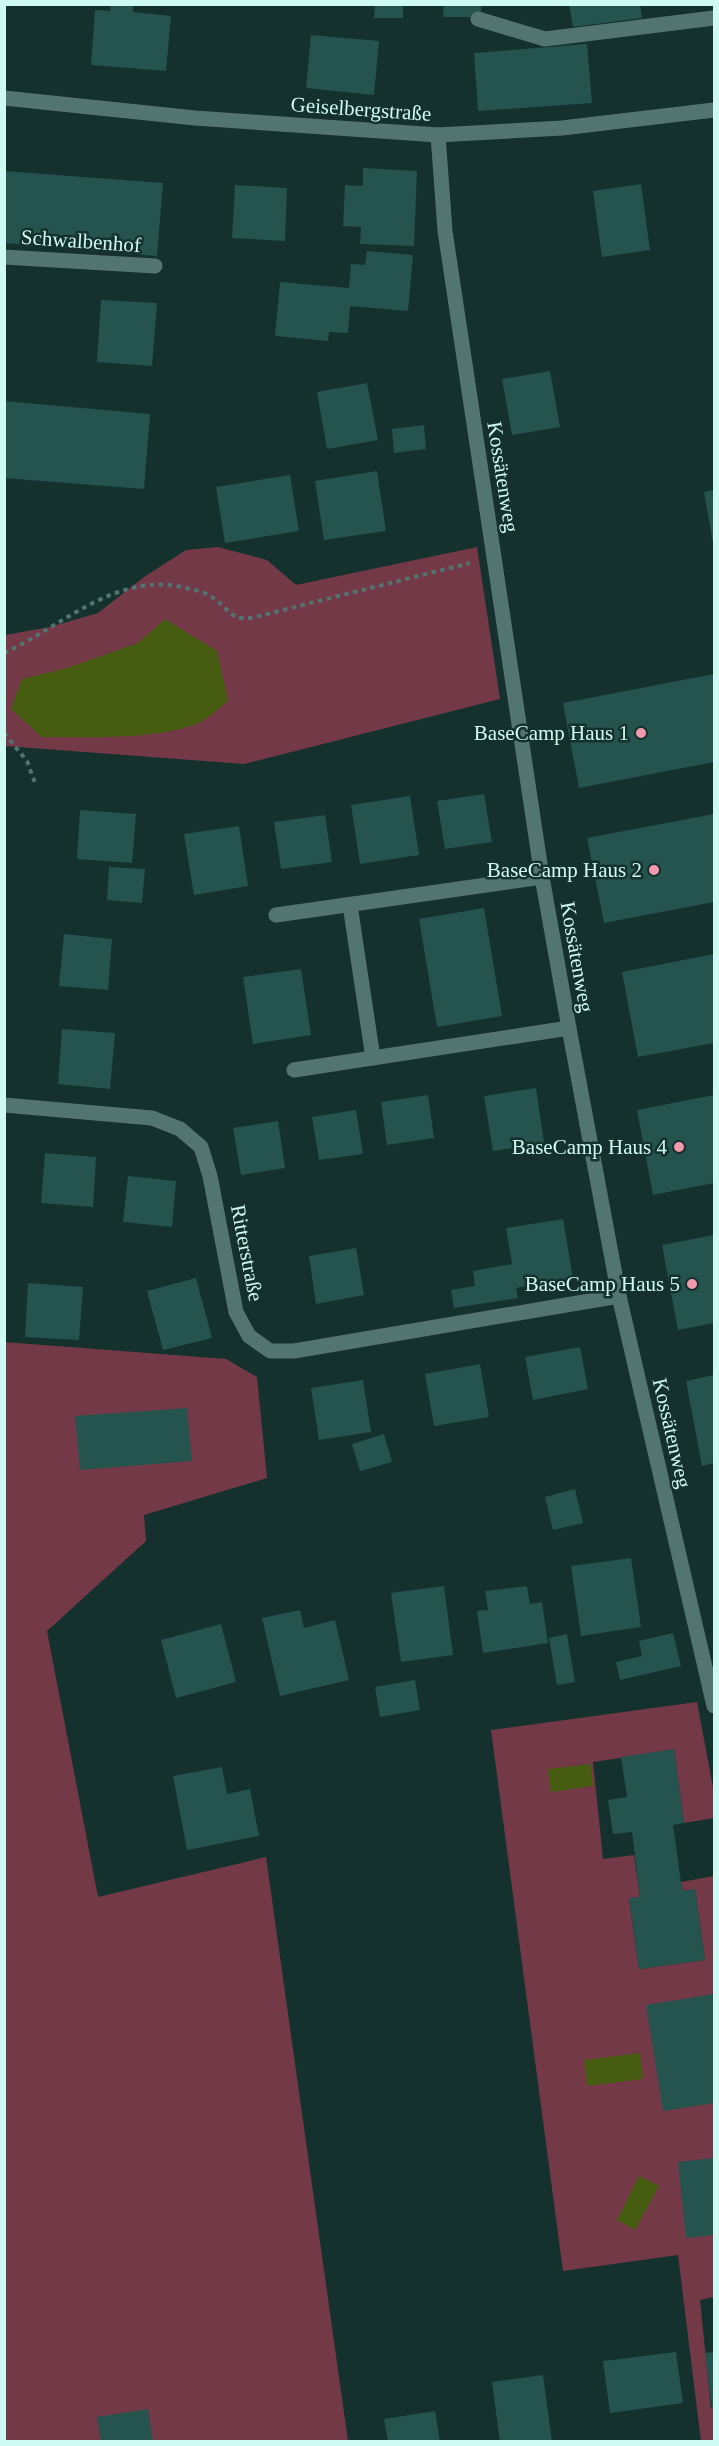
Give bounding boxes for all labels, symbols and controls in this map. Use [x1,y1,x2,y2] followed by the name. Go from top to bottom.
[290,92,432,126] street label: Geiselbergstraße
[20,225,142,257] street label: Schwalbenhof
[482,420,524,535] street label: Kossätenweg
[474,721,629,745] place label: BaseCamp Haus 1
[634,726,648,740] marker: BaseCamp Haus 1
[487,858,642,882] place label: BaseCamp Haus 2
[647,863,661,877] marker: BaseCamp Haus 2
[555,900,599,1015] street label: Kossätenweg
[512,1135,667,1159] place label: BaseCamp Haus 4
[672,1140,686,1154] marker: BaseCamp Haus 4
[226,1203,268,1303] street label: Ritterstraße
[525,1272,680,1296] place label: BaseCamp Haus 5
[685,1277,699,1291] marker: BaseCamp Haus 5
[648,1376,696,1491] street label: Kossätenweg

